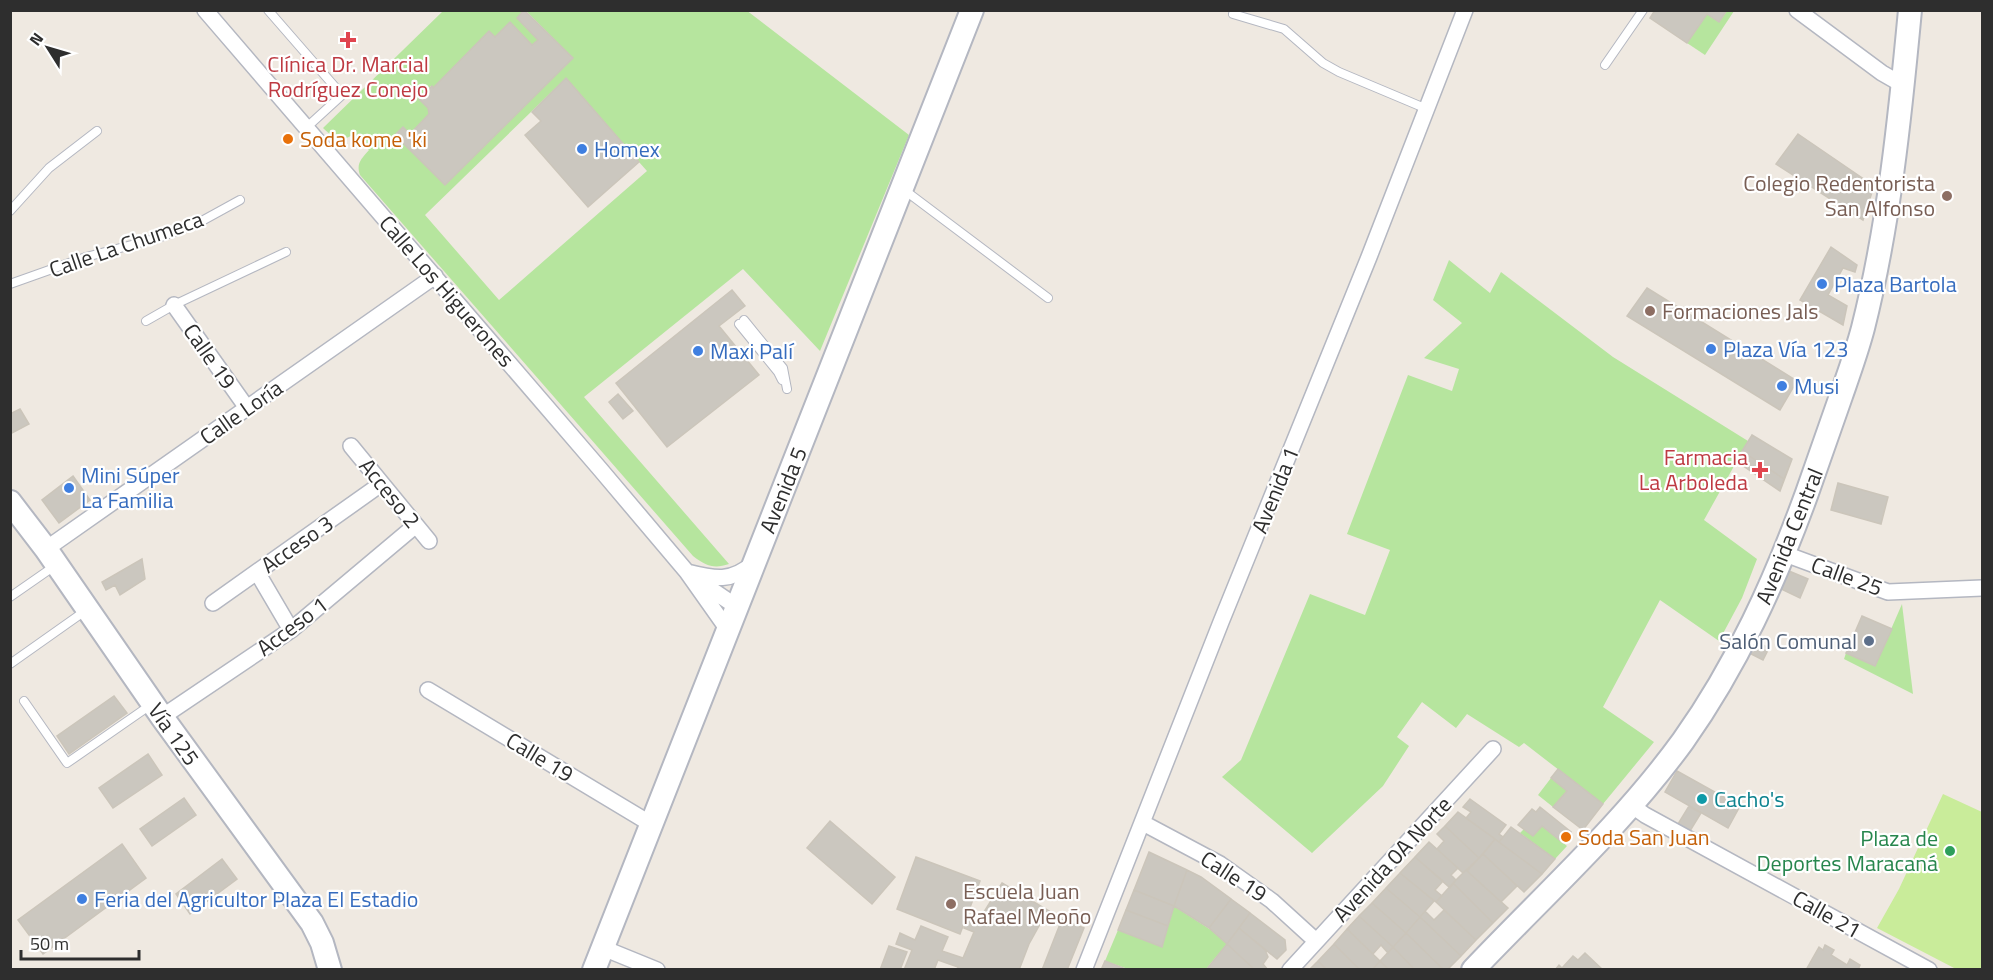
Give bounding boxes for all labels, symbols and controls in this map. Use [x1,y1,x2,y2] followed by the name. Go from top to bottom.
[18,18,78,78] north arrow
[23,27,49,51] text: N
[339,31,357,49] marker: Clínica Dr. Marcial Rodríguez Conejo
[267,47,429,106] place label: Clínica Dr. Marcial Rodríguez Conejo
[300,122,427,156] place label: Soda kome 'ki
[281,132,295,146] marker: Soda kome 'ki
[594,132,660,166] place label: Homex
[575,142,589,156] marker: Homex
[1743,166,1935,225] place label: Colegio Redentorista San Alfonso
[1940,189,1954,203] marker: Colegio Redentorista San Alfonso
[44,202,208,286] street label: Calle La Chumeca
[371,207,523,375] street label: Calle Los Higuerones
[1834,267,1957,301] place label: Plaza Bartola
[1815,277,1829,291] marker: Plaza Bartola
[1662,294,1819,328] place label: Formaciones Jals
[1643,304,1657,318] marker: Formaciones Jals
[175,316,245,396] street label: Calle 19
[1723,332,1848,366] place label: Plaza Vía 123
[710,334,795,368] place label: Maxi Palí
[1704,342,1718,356] marker: Plaza Vía 123
[691,344,705,358] marker: Maxi Palí
[1794,369,1839,403] place label: Musi
[192,371,290,453] street label: Calle Loría
[1775,379,1789,393] marker: Musi
[1639,440,1748,499] place label: Farmacia La Arboleda
[750,442,816,538] street label: Avenida 5
[1242,442,1308,538] street label: Avenida 1
[351,450,429,536] street label: Acceso 2
[81,458,180,517] place label: Mini Súper La Familia
[1746,463,1832,609] street label: Avenida Central
[1753,463,1767,477] marker: Farmacia La Arboleda
[62,481,76,495] marker: Mini Súper La Familia
[254,507,340,581] street label: Acceso 3
[1807,547,1887,605] street label: Calle 25
[249,588,335,664] street label: Acceso 1
[1719,624,1857,658] place label: Salón Comunal
[1862,634,1876,648] marker: Salón Comunal
[140,695,208,773] street label: Vía 125
[500,723,580,791] street label: Calle 19
[1714,782,1784,816] place label: Cacho's
[1325,788,1459,930] street label: Avenida 0A Norte
[1695,792,1709,806] marker: Cacho's
[1578,820,1710,854] place label: Soda San Juan
[1756,821,1938,880] place label: Plaza de Deportes Maracaná
[1559,830,1573,844] marker: Soda San Juan
[1194,842,1274,910] street label: Calle 19
[1943,844,1957,858] marker: Plaza de Deportes Maracaná
[963,874,1091,933] place label: Escuela Juan Rafael Meoño
[1787,881,1867,947] street label: Calle 21
[94,882,418,916] place label: Feria del Agricultor Plaza El Estadio
[75,892,89,906] marker: Feria del Agricultor Plaza El Estadio
[944,897,958,911] marker: Escuela Juan Rafael Meoño
[21,923,140,961] scale bar
[30,930,69,957] text: 50 m

